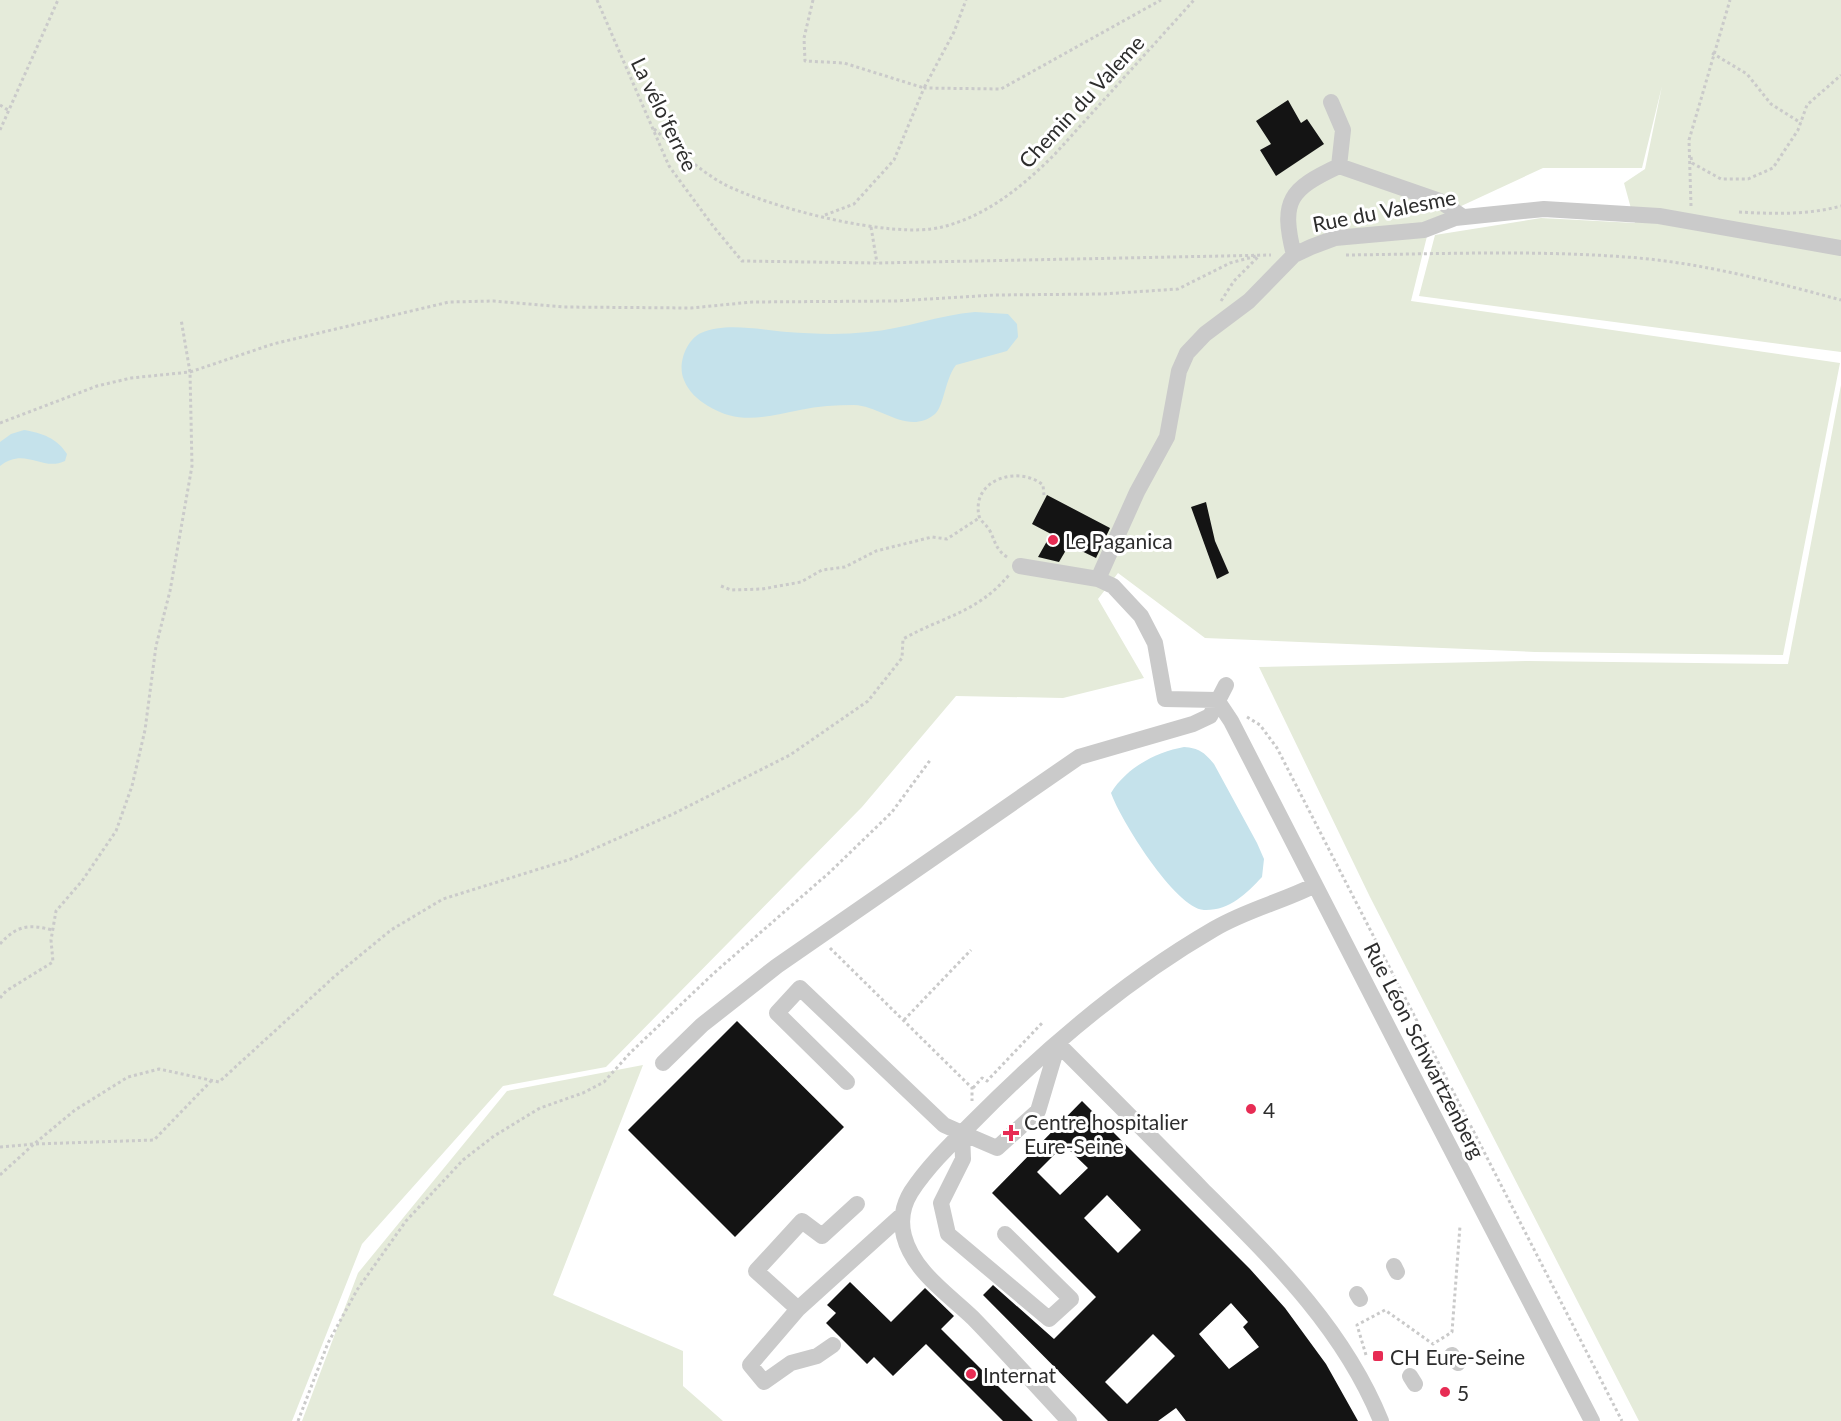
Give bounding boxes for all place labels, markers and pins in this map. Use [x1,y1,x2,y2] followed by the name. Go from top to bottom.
[1065,528,1173,553] place label: Le Paganica
[1046,533,1060,547] marker: Le Paganica
[1263,1097,1275,1122] place label: 4
[1244,1102,1258,1116] marker: 4
[1024,1109,1188,1158] place label: Centre hospitalier Eure-Seine
[1002,1124,1020,1142] marker: Centre hospitalier Eure-Seine
[1390,1344,1525,1369] place label: CH Eure-Seine
[1371,1349,1385,1363] marker: CH Eure-Seine
[983,1362,1057,1387] place label: Internat
[964,1367,978,1381] marker: Internat
[1457,1380,1469,1405] place label: 5
[1438,1385,1452,1399] marker: 5

